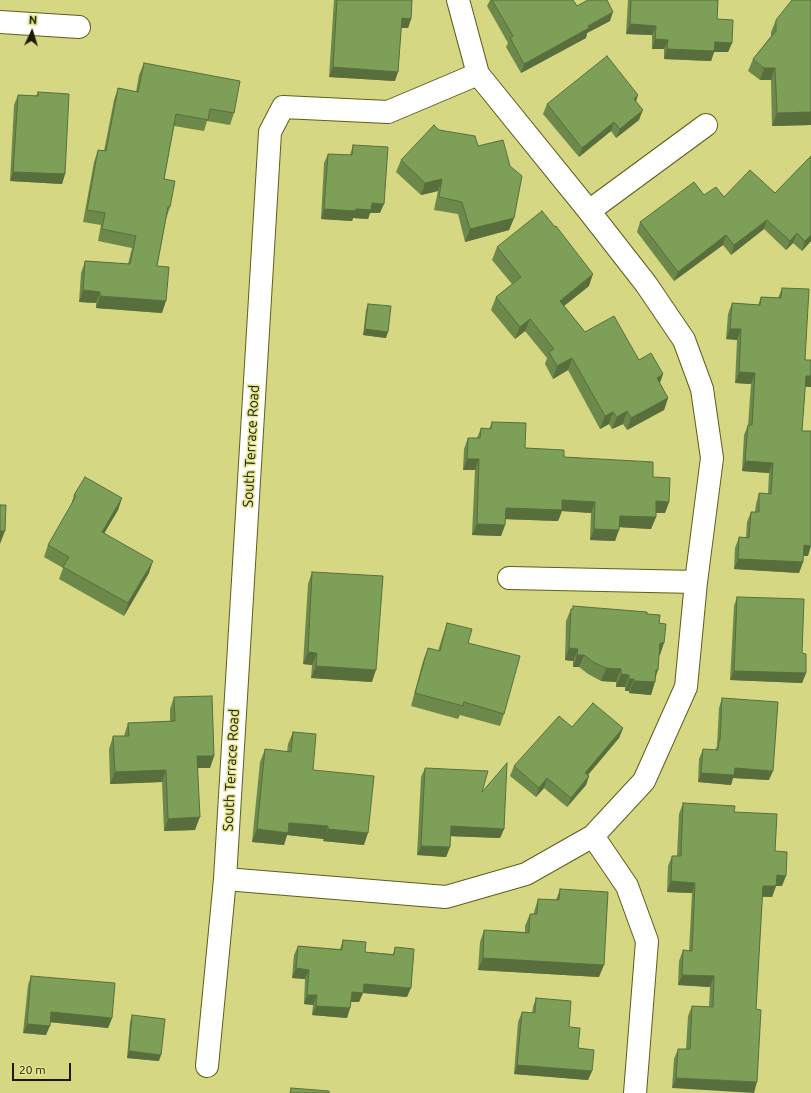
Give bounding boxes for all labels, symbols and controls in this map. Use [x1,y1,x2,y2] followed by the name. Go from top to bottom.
[12,12,52,52] north arrow
[28,14,37,26] text: N
[239,384,263,508] street label: South Terrace Road
[219,708,243,832] street label: South Terrace Road
[14,1055,73,1081] scale bar
[19,1063,46,1076] text: 20 m

